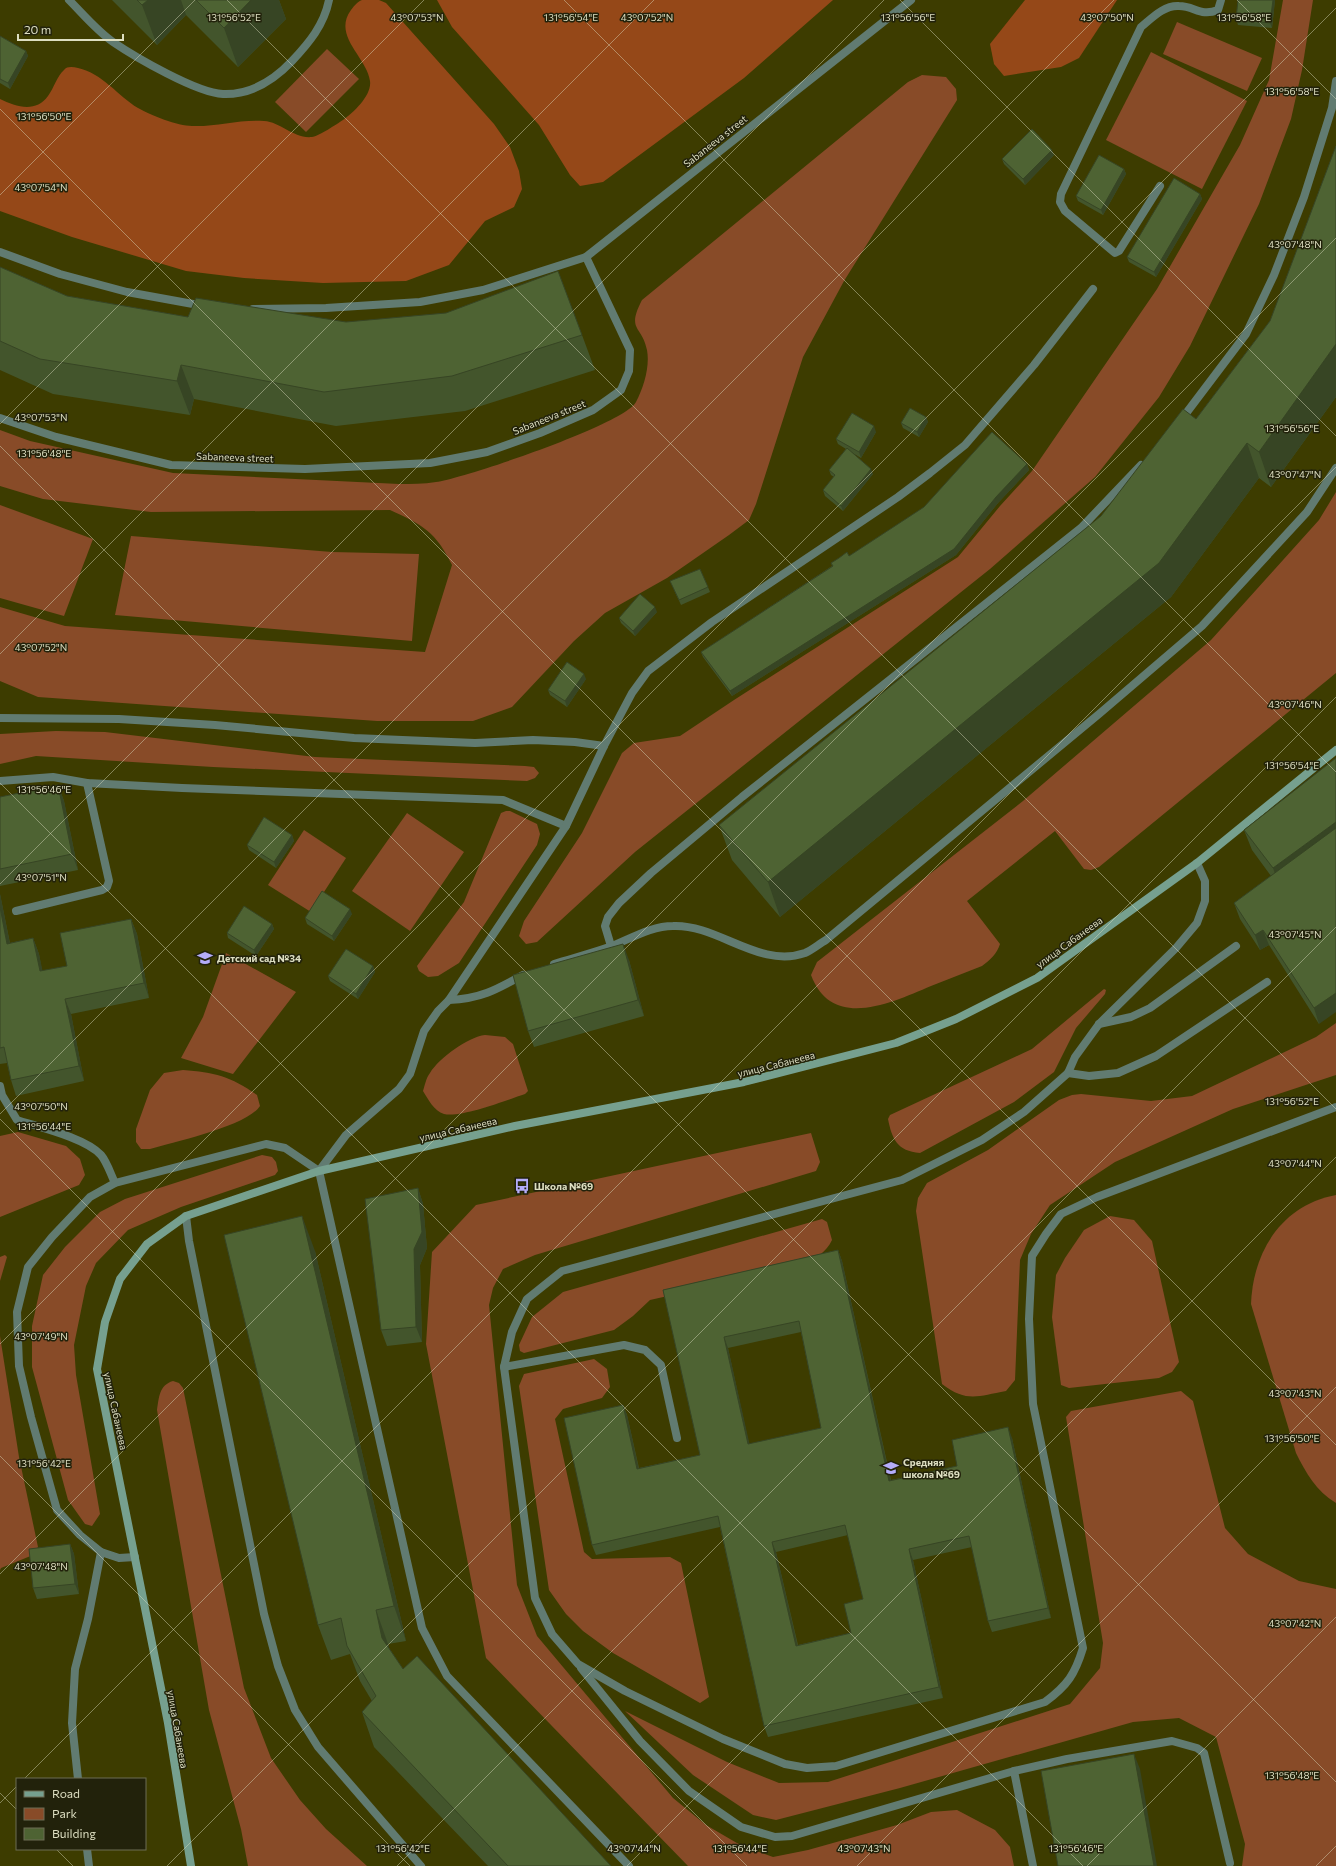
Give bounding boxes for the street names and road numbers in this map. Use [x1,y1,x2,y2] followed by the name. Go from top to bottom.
[681,112,749,170] street label: Sabaneeva street
[511,397,587,437] street label: Sabaneeva street
[196,450,274,464] street label: Sabaneeva street
[1033,914,1105,970] street label: улица Сабанеева
[736,1049,816,1079] street label: улица Сабанеева
[418,1114,498,1144] street label: улица Сабанеева
[102,1371,130,1451] street label: улица Сабанеева
[165,1689,191,1769] street label: улица Сабанеева

